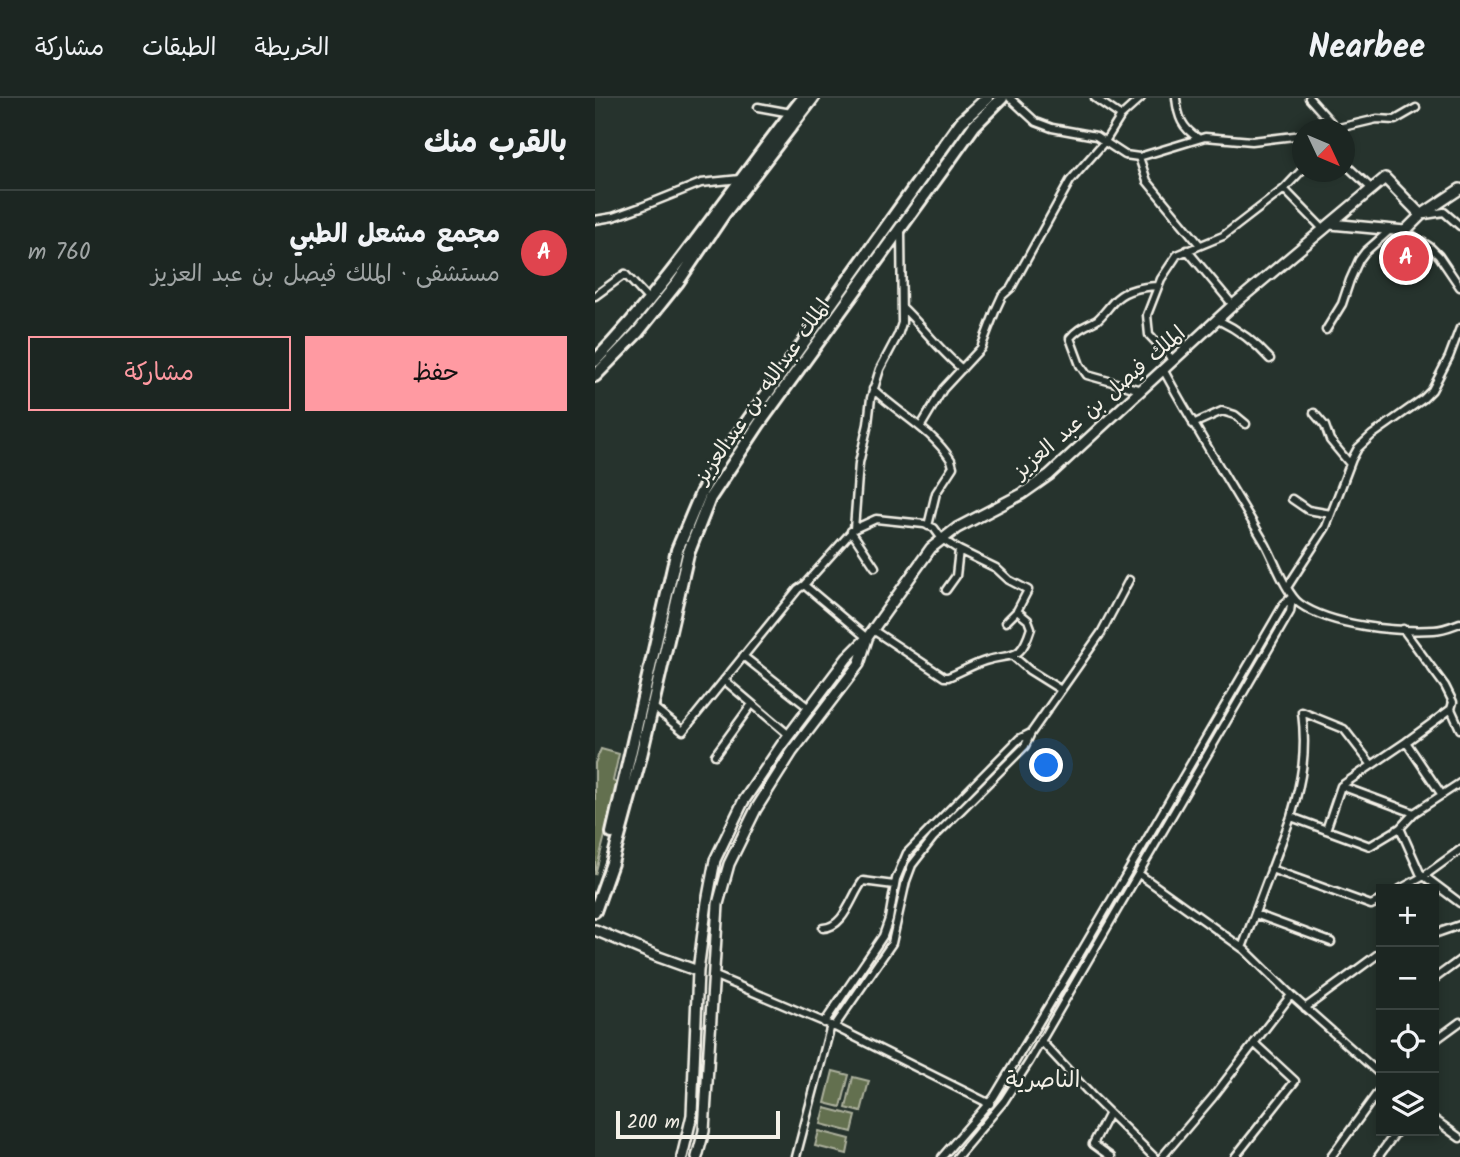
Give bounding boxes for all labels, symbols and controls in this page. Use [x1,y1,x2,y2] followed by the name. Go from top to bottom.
[1308,22,1425,75] text: Nearbee
[35,29,104,68] text: مشاركة
[142,29,217,68] text: الطبقات
[255,29,329,68] text: الخريطة
[1292,119,1355,182] north arrow
[424,120,567,168] text: بالقرب منك
[290,214,500,256] text: مجمع مشعل الطبي
[1383,232,1429,284] pin: A
[28,235,90,271] text: 760 m
[537,235,551,271] text: A
[151,257,500,293] text: مستشفى · الملك فيصل بن عبد العزيز
[685,292,840,493] street label: الملك عبدالله بن عبدالعزيز
[1005,318,1194,489] street label: الملك فيصل بن عبد العزيز
[28,336,291,411] button: مشاركة
[305,336,567,411] button: حفظ
[1029,748,1063,782] your location
[1376,884,1439,1136] map controls
[1376,884,1439,947] button: +
[1376,947,1439,1010] button: −
[1376,1010,1439,1073] button: locate
[1006,1063,1080,1099] district label: الناصرية
[1376,1073,1439,1136] button: layers
[616,1108,781,1140] scale bar
[627,1108,680,1138] text: 200 m

